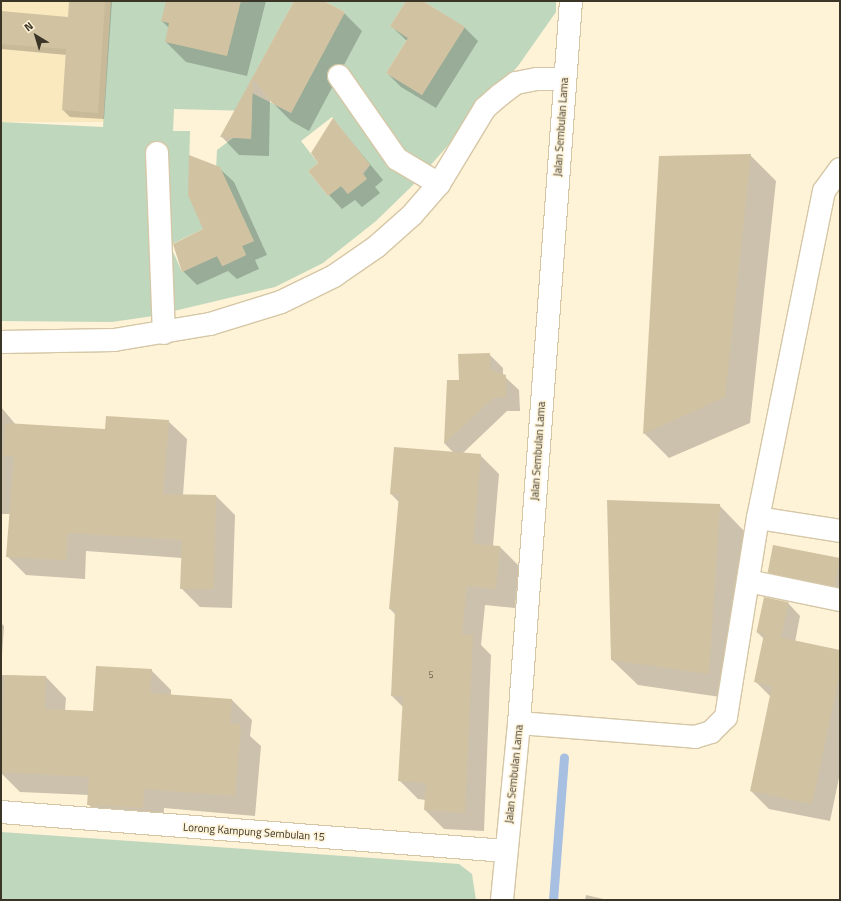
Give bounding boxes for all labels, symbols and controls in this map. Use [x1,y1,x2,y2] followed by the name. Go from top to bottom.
[16,16,56,56] north arrow
[21,18,37,35] text: N
[551,77,571,177] street label: Jalan Sembulan Lama
[528,401,548,501] street label: Jalan Sembulan Lama
[428,670,434,680] house number: 5
[502,724,526,824] street label: Jalan Sembulan Lama
[183,820,325,844] street label: Lorong Kampung Sembulan 15

